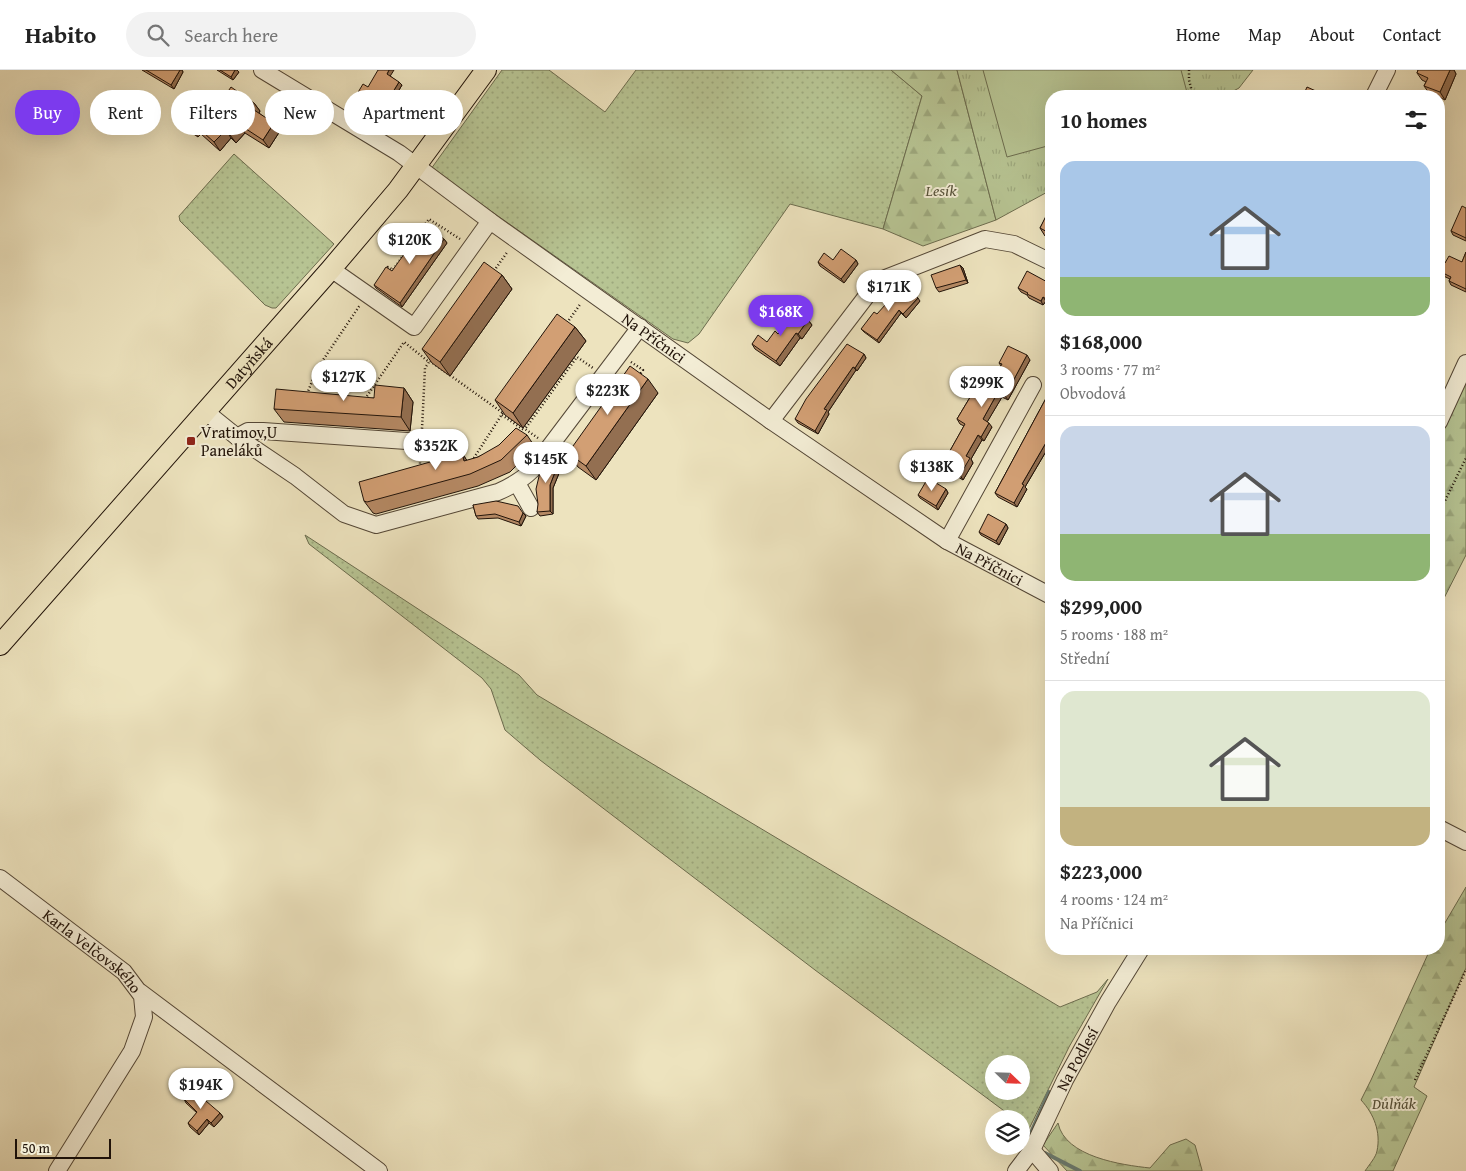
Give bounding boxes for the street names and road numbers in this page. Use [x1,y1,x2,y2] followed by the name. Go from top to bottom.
[617,307,691,369] street label: Na Příčnici
[219,331,278,394] street label: Datyňská
[952,536,1028,592] street label: Na Příčnici
[38,903,148,998] street label: Karla Velčovského
[1050,1022,1104,1095] street label: Na Podlesí

